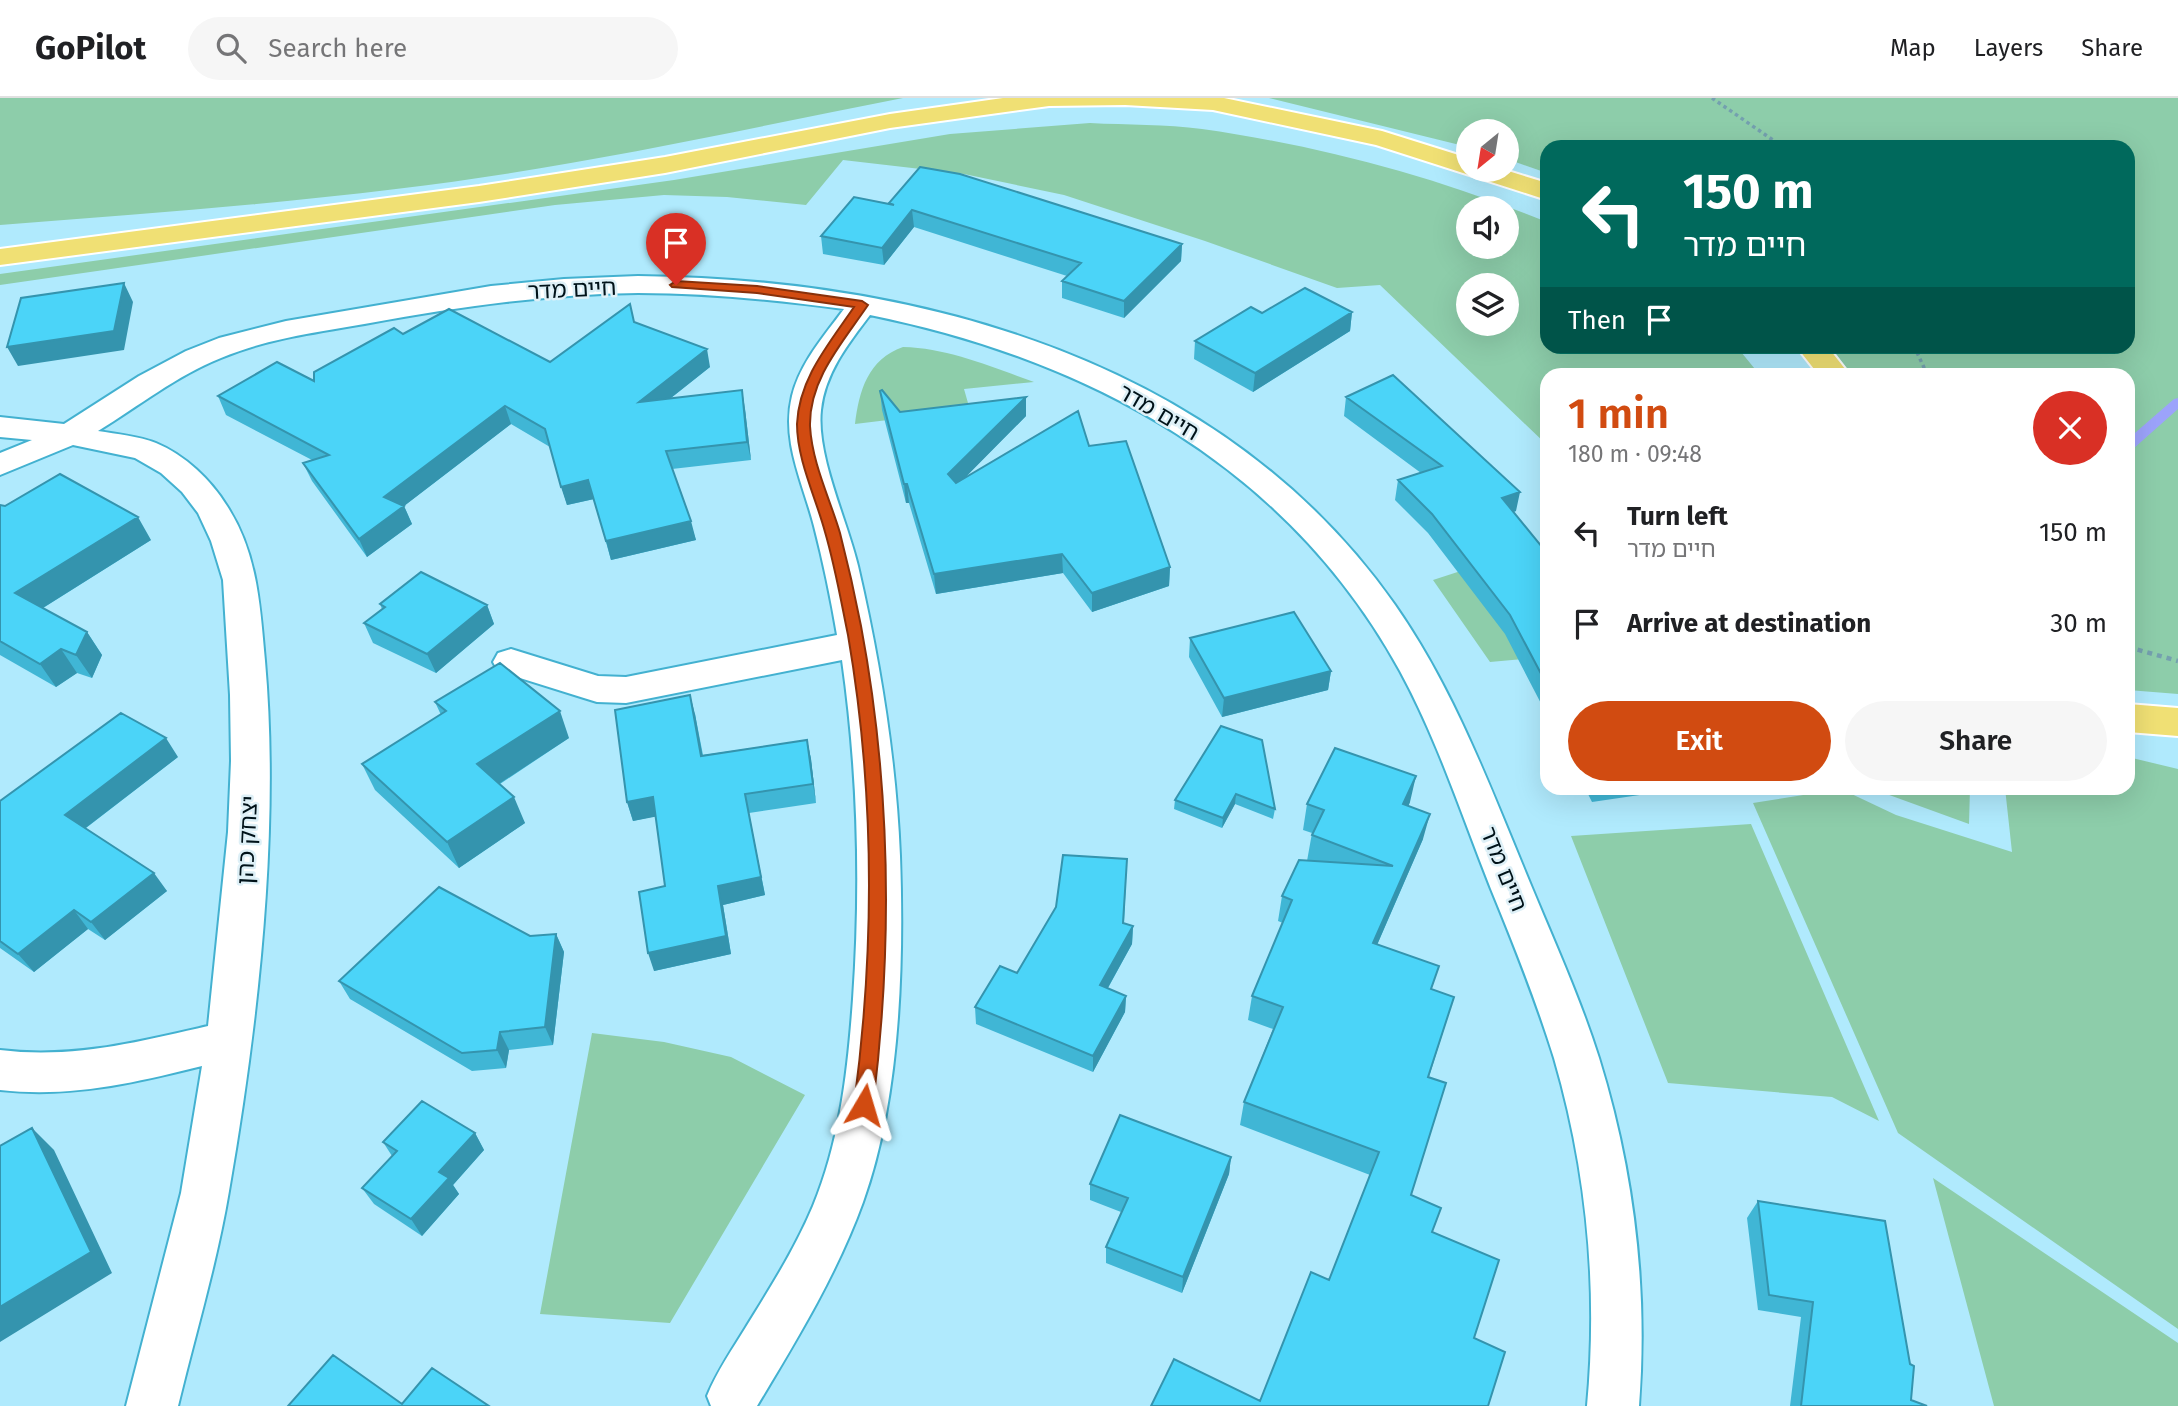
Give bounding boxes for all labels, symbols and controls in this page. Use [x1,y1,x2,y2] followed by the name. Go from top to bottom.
[188,17,678,80] search box
[35,28,146,68] text: GoPilot
[212,29,250,67] icon: search
[268,33,407,64] text: Search here
[1890,34,1936,62] text: Map
[1974,34,2043,62] text: Layers
[2081,34,2143,62] text: Share
[1456,119,1519,182] north arrow
[1456,119,1519,336] map controls
[1683,162,1814,221] text: 150 m
[1568,168,1659,259] icon: left
[1456,196,1519,259] button: sound
[646,213,706,285] pin
[657,224,695,262] icon: arrive
[1683,226,1807,264] text: חיים מדר
[527,273,617,305] street label: חיים מדר
[1456,273,1519,336] button: layers
[1640,301,1678,339] icon: arrive
[1568,305,1626,336] text: Then
[1114,378,1204,446] street label: חיים מדר
[1568,389,1669,439] text: 1 min
[2033,391,2107,465] button: close
[1568,440,1702,468] text: 180 m · 09:48
[1627,501,1728,532] text: Turn left
[1568,514,1606,552] icon: left
[2039,517,2107,548] text: 150 m
[1627,535,1716,563] text: חיים מדר
[1568,605,1606,643] icon: arrive
[1627,608,1871,639] text: Arrive at destination
[2050,608,2107,639] text: 30 m
[1568,701,1831,781] button: Exit
[1845,701,2107,781] button: Share
[231,795,263,885] street label: יצחק כהן
[1474,823,1534,915] street label: חיים מדר
[827,1068,901,1142] position arrow

